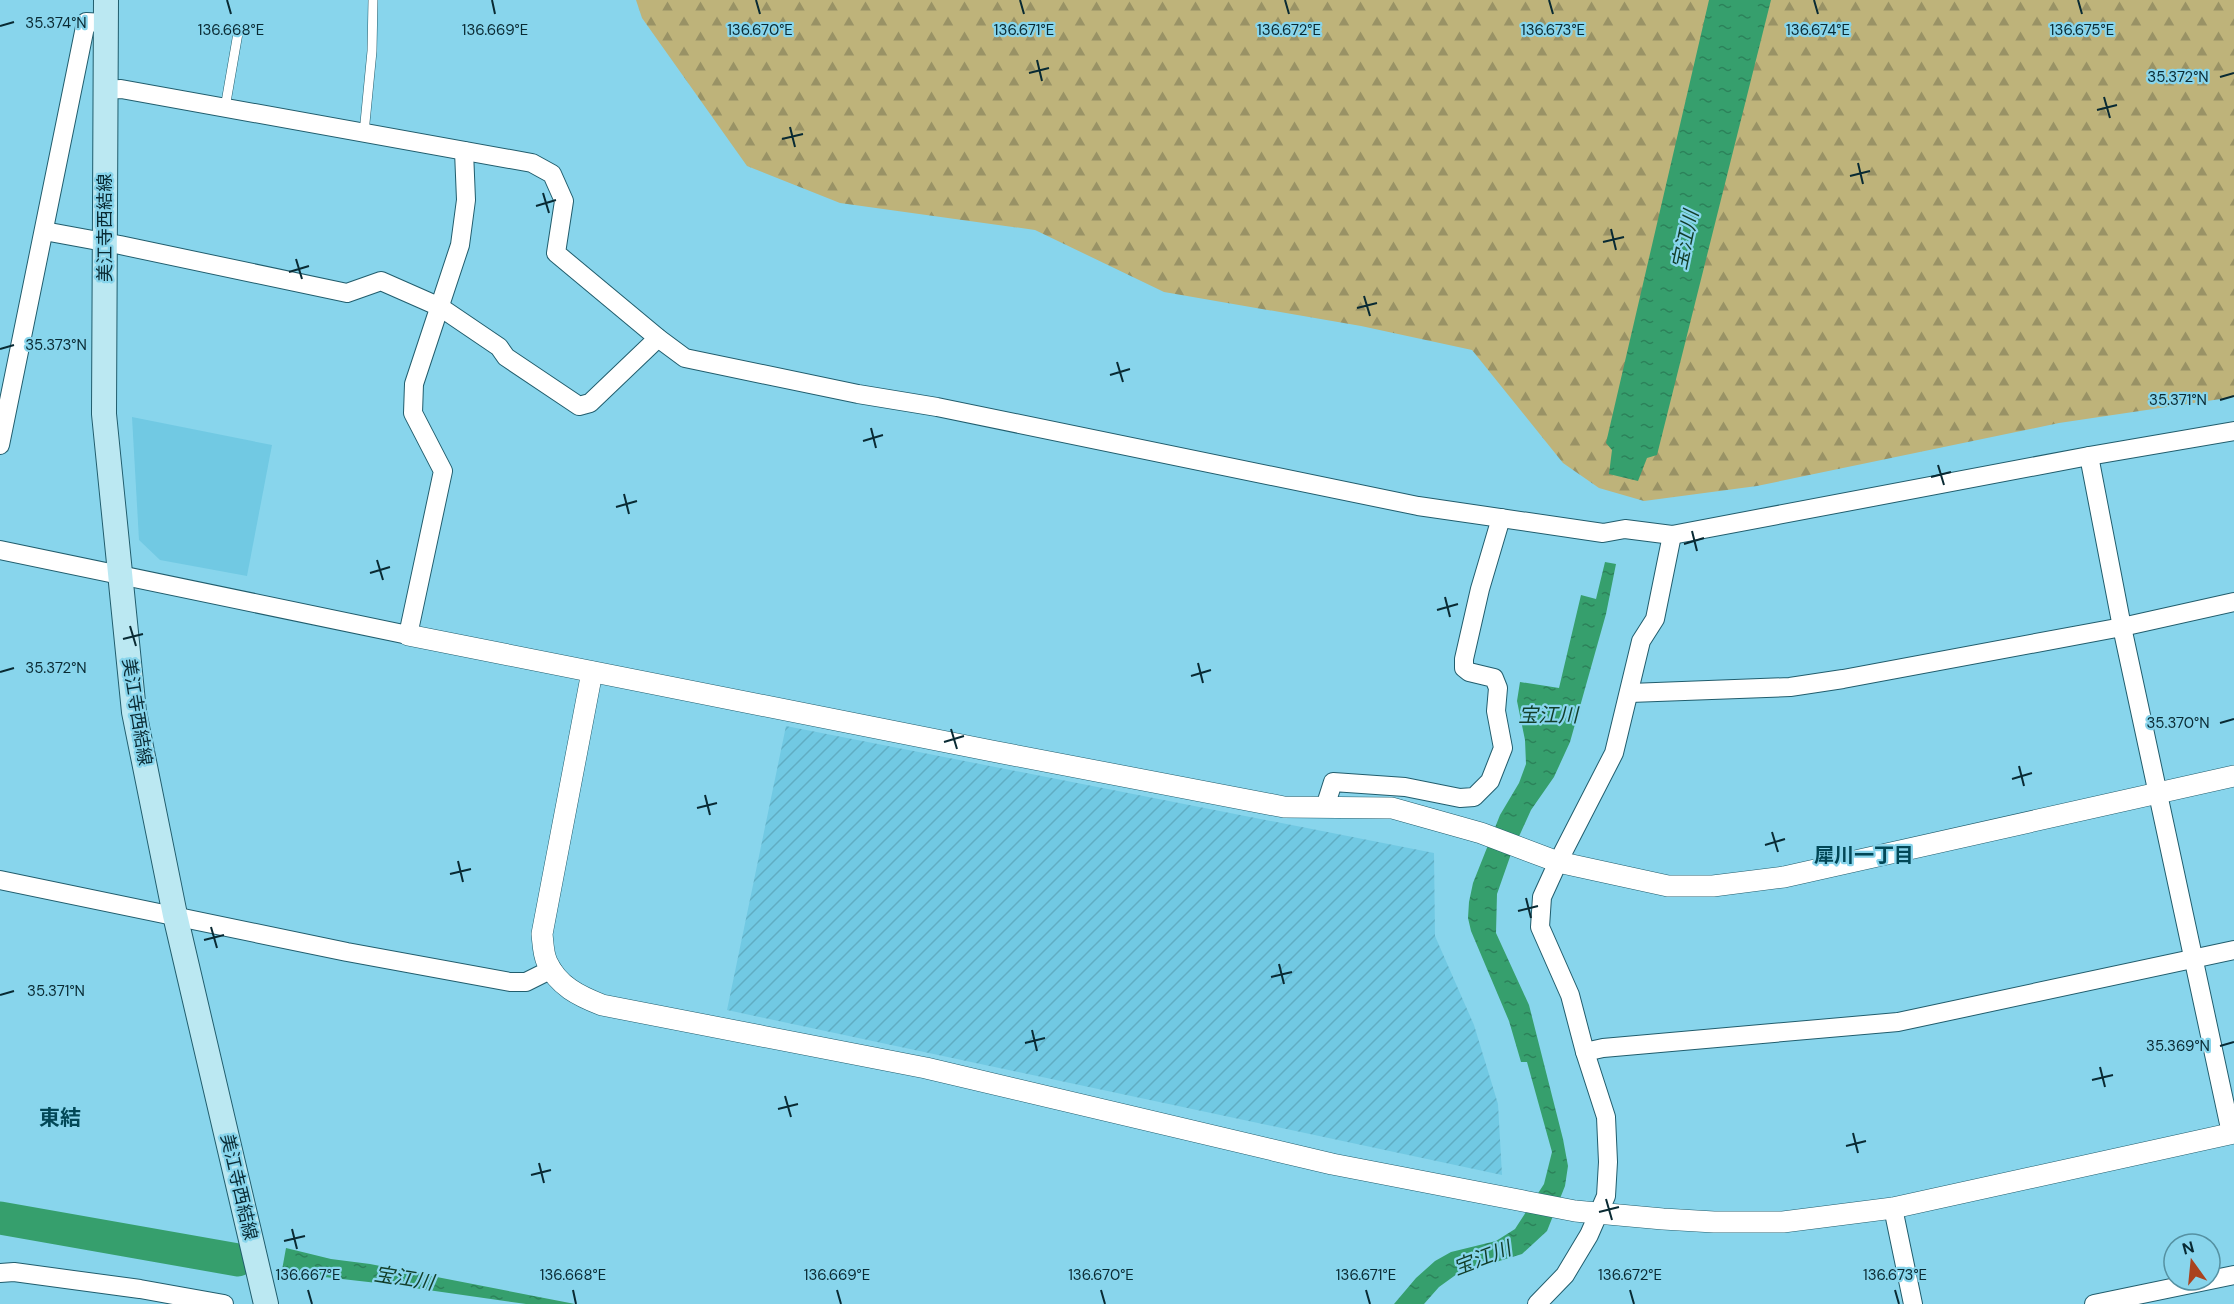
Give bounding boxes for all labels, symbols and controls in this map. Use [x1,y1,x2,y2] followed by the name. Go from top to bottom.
[25,13,87,33] text: 35.374°N
[198,20,264,40] text: 136.668°E
[462,20,528,40] text: 136.669°E
[727,20,793,40] text: 136.670°E
[994,20,1054,40] text: 136.671°E
[1257,20,1321,40] text: 136.672°E
[1521,20,1585,40] text: 136.673°E
[1786,20,1850,40] text: 136.674°E
[2050,20,2114,40] text: 136.675°E
[2147,67,2209,87] text: 35.372°N
[93,174,117,282] street label: 美江寺西結線
[1666,206,1704,272] water label: 宝江川
[25,335,87,355] text: 35.373°N
[2149,390,2207,410] text: 35.371°N
[117,657,157,767] street label: 美江寺西結線
[25,658,87,678] text: 35.372°N
[1518,702,1580,728] water label: 宝江川
[2146,713,2210,733] text: 35.370°N
[1814,842,1914,868] district label: 犀川一丁目
[27,981,85,1001] text: 35.371°N
[2146,1036,2210,1056] text: 35.369°N
[39,1104,81,1132] district label: 東結
[215,1132,263,1242] street label: 美江寺西結線
[2162,1232,2222,1292] north arrow
[1449,1234,1517,1281] water label: 宝江川
[2180,1236,2197,1260] text: N
[372,1260,438,1296] water label: 宝江川
[276,1265,340,1285] text: 136.667°E
[540,1265,606,1285] text: 136.668°E
[804,1265,870,1285] text: 136.669°E
[1068,1265,1134,1285] text: 136.670°E
[1336,1265,1396,1285] text: 136.671°E
[1598,1265,1662,1285] text: 136.672°E
[1863,1265,1927,1285] text: 136.673°E

